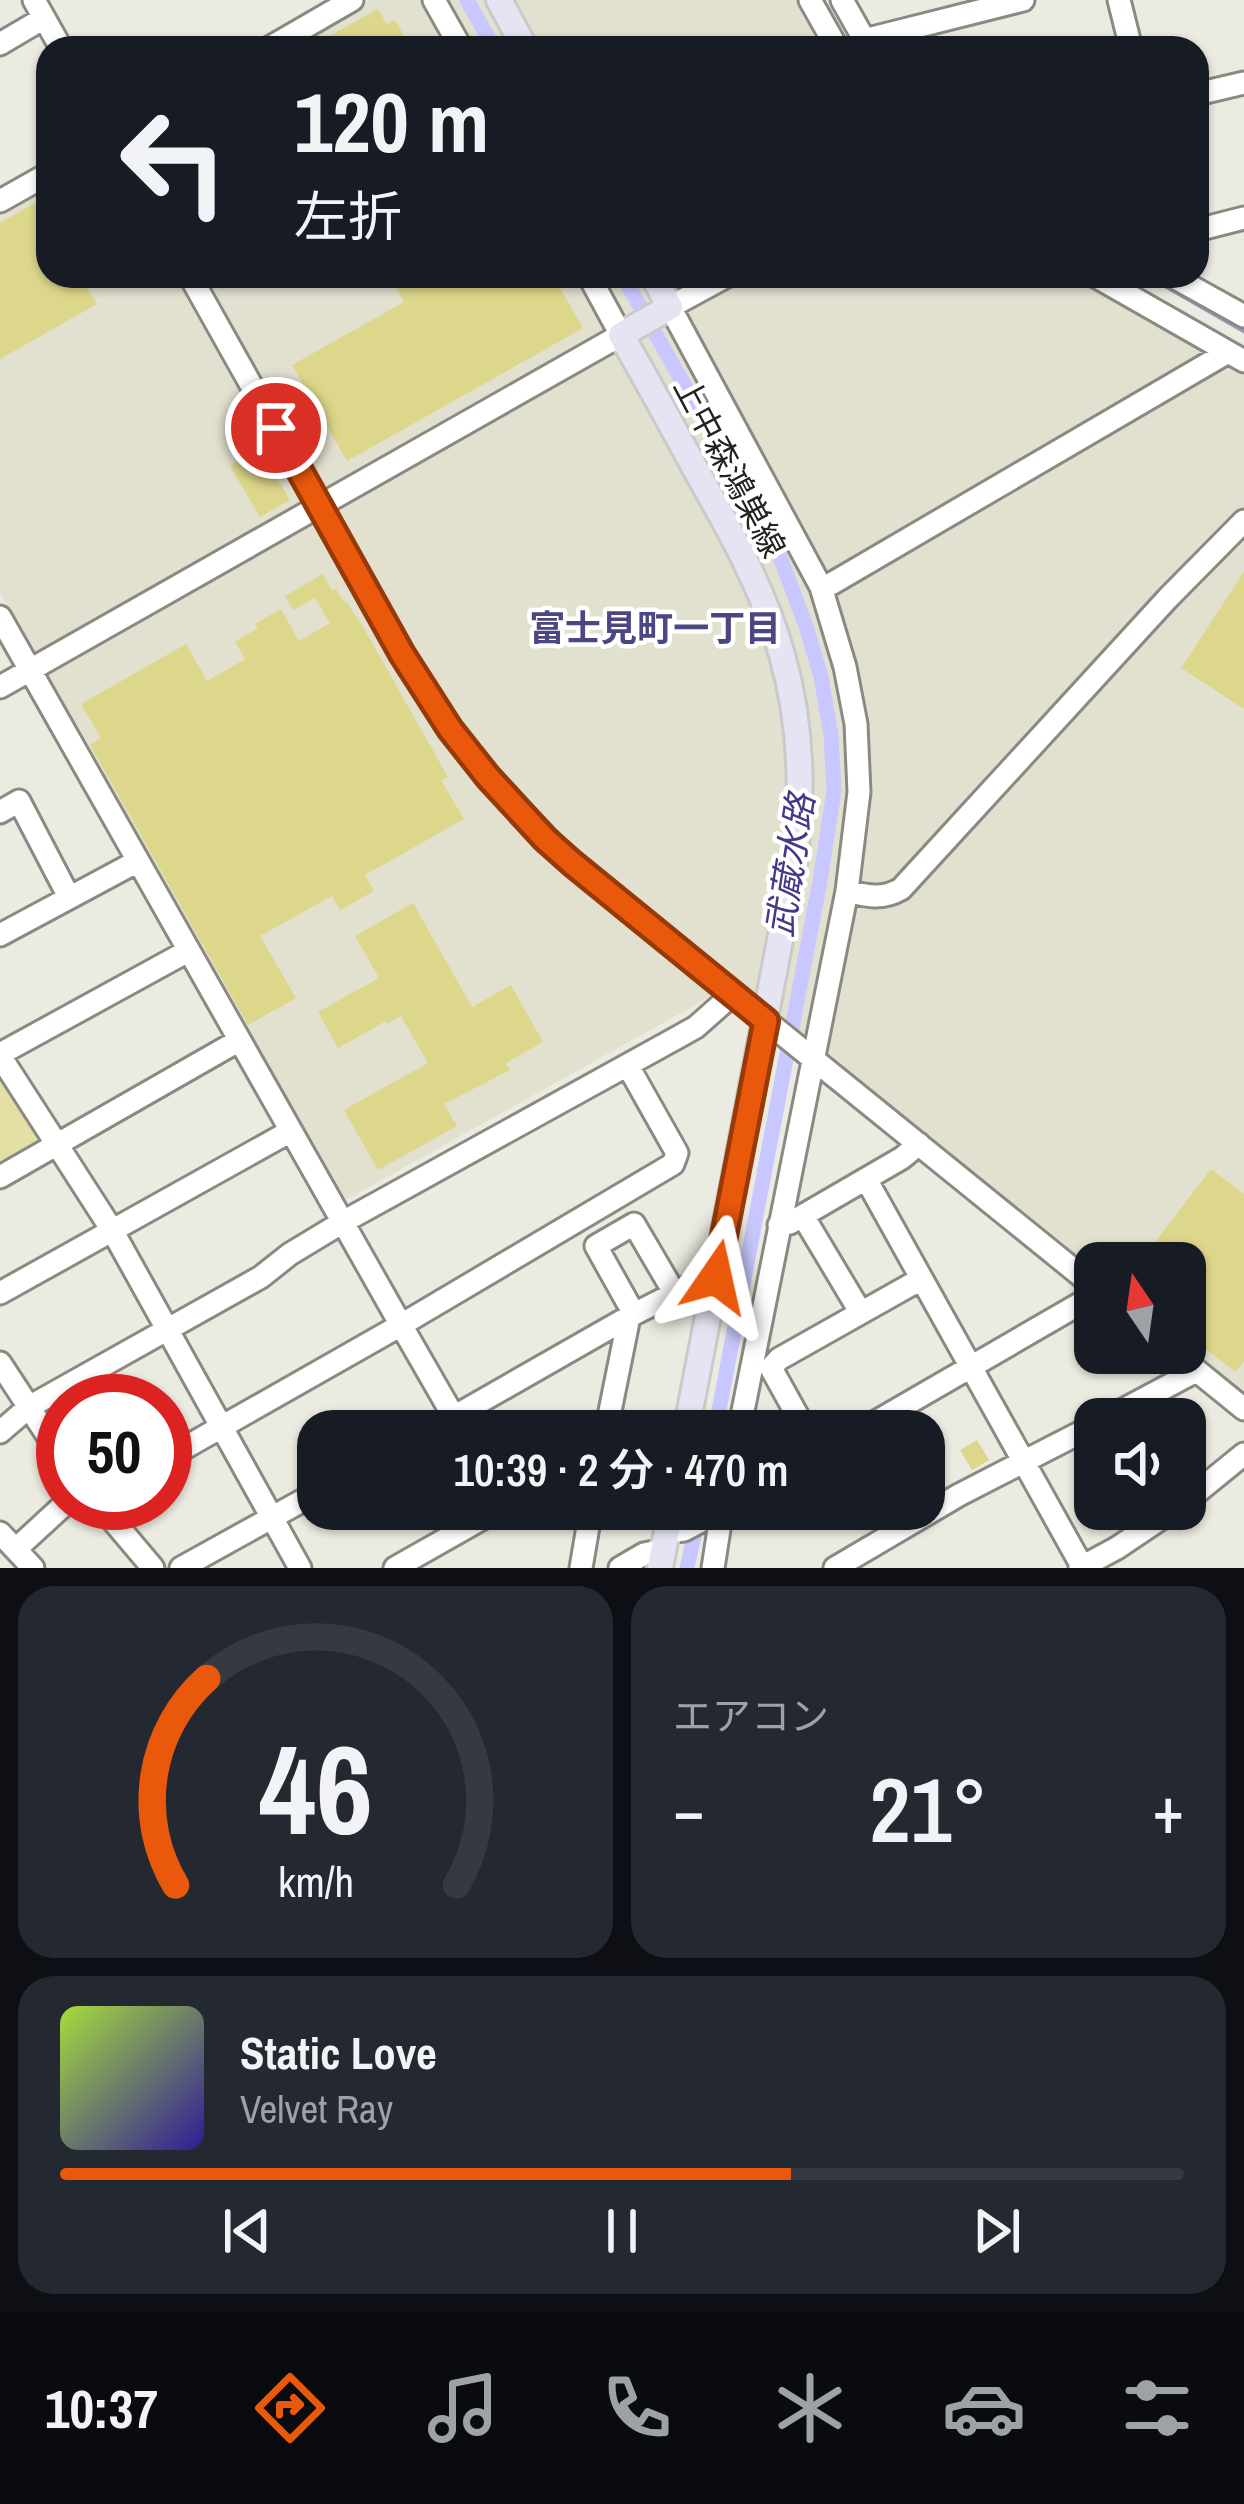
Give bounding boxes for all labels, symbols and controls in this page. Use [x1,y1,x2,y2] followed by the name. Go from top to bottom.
[294,65,489,178] text: 120 m
[96,84,252,240] icon: left
[294,180,402,253] text: 左折
[664,369,796,565] street label: 上中森鴻巣線
[225,377,327,479] pin
[243,395,309,461] icon: arrive
[529,604,781,652] district label: 富士見町一丁目
[755,787,825,940] water label: 武蔵水路
[653,1214,779,1340] position arrow
[1074,1242,1206,1374] north arrow
[1074,1242,1206,1530] map controls
[36,1374,192,1530] speed limit sign: 50
[1074,1398,1206,1530] button: sound
[454,1439,788,1500] text: 10:39 · 2 分 · 470 m
[673,1690,829,1742] text: エアコン
[259,1705,372,1873] text: 46
[869,1749,988,1870] text: 21°
[673,1765,705,1854] text: −
[1152,1765,1184,1854] text: +
[277,1853,354,1910] text: km/h
[240,2022,437,2083] text: Static Love
[240,2083,393,2135] text: Velvet Ray
[214,2198,280,2264] icon: previous
[589,2198,655,2264] icon: pause
[964,2198,1030,2264] icon: next
[248,2366,332,2450] icon: directions
[421,2366,505,2450] icon: music
[595,2366,679,2450] icon: phone
[768,2366,852,2450] icon: climate
[942,2366,1026,2450] icon: car
[1115,2366,1199,2450] icon: filters
[45,2372,158,2445] text: 10:37

